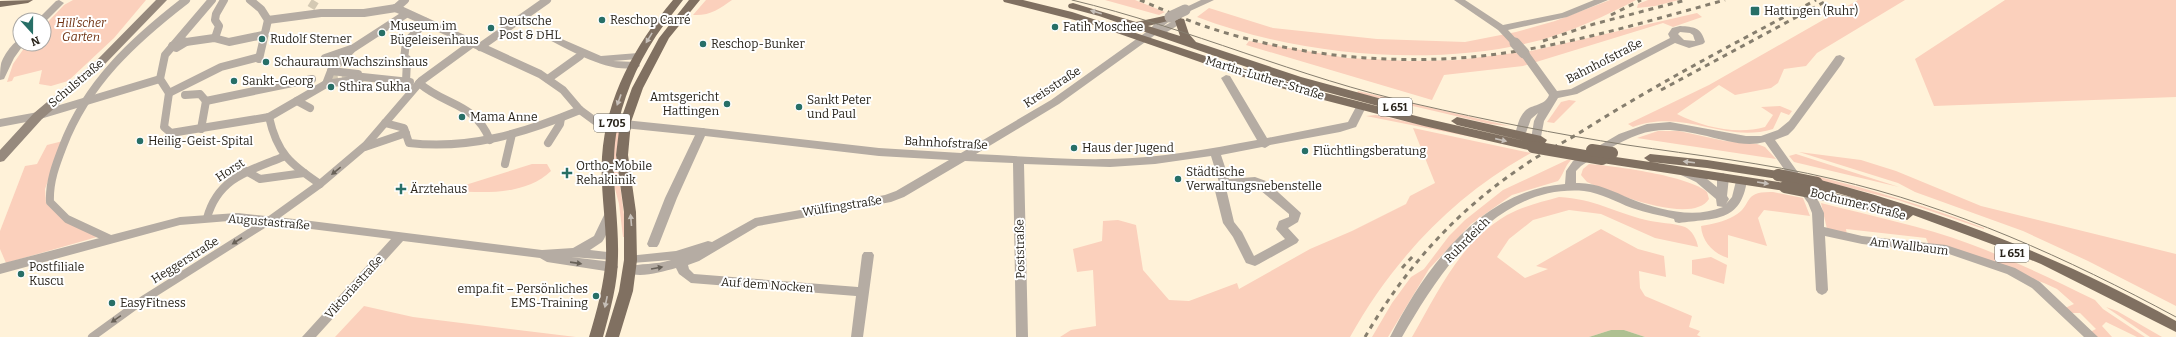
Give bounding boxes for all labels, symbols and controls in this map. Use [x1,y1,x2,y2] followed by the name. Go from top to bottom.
[1764,3,1858,18] place label: Hattingen (Ruhr)
[1749,5,1761,17] marker: Hattingen (Ruhr)
[1090,9,1102,15] one-way arrow
[12,12,52,52] north arrow
[610,13,691,27] place label: Reschop Carré
[499,14,561,42] place label: Deutsche Post & DHL
[597,15,607,25] marker: Reschop Carré
[56,16,107,44] park label: Hill’scher Garten
[390,19,479,47] place label: Museum im Bügeleisenhaus
[1063,20,1143,34] place label: Fatih Moschee
[1050,22,1060,32] marker: Fatih Moschee
[486,23,496,33] marker: Deutsche Post & DHL
[377,28,387,38] marker: Museum im Bügeleisenhaus
[270,32,352,46] place label: Rudolf Sterner
[645,32,652,44] one-way arrow
[29,33,42,49] text: N
[257,34,267,44] marker: Rudolf Sterner
[1564,36,1644,86] street label: Bahnhofstraße
[711,37,805,51] place label: Reschop-Bunker
[698,39,708,49] marker: Reschop-Bunker
[1204,53,1326,103] street label: Martin-Luther-Straße
[274,55,428,69] place label: Schauraum Wachszinshaus
[46,56,106,110] street label: Schulstraße
[261,57,271,67] marker: Schauraum Wachszinshaus
[1021,63,1083,111] street label: Kreisstraße
[242,74,314,88] place label: Sankt-Georg
[229,76,239,86] marker: Sankt-Georg
[339,80,411,94] place label: Sthira Sukha
[326,82,336,92] marker: Sthira Sukha
[650,90,720,118] place label: Amtsgericht Hattingen
[807,93,872,121] place label: Sankt Peter und Paul
[616,95,622,107] one-way arrow
[1378,98,1412,116] road number: L 651
[722,99,732,109] marker: Amtsgericht Hattingen
[794,102,804,112] marker: Sankt Peter und Paul
[470,110,538,124] place label: Mama Anne
[457,112,467,122] marker: Mama Anne
[594,114,630,132] road number: L 705
[148,134,254,148] place label: Heilig-Geist-Spital
[904,134,988,152] street label: Bahnhofstraße
[135,136,145,146] marker: Heilig-Geist-Spital
[1495,137,1507,143] one-way arrow
[1082,141,1174,155] place label: Haus der Jugend
[1069,143,1079,153] marker: Haus der Jugend
[1313,144,1426,158] place label: Flüchtlingsberatung
[1300,146,1310,156] marker: Flüchtlingsberatung
[213,155,248,184] street label: Horst
[576,159,652,187] place label: Ortho-Mobile Rehaklinik
[1683,159,1695,165] one-way arrow
[1186,165,1322,193] place label: Städtische Verwaltungsnebenstelle
[331,167,342,175] one-way arrow
[561,167,573,179] marker: Ortho-Mobile Rehaklinik
[1173,174,1183,184] marker: Städtische Verwaltungsnebenstelle
[410,181,468,196] place label: Ärztehaus
[1757,181,1769,187] one-way arrow
[395,183,407,195] marker: Ärztehaus
[1809,185,1907,223] street label: Bochumer Straße
[801,193,883,219] street label: Wülfingstraße
[227,211,311,233] street label: Augustastraße
[628,214,634,226] one-way arrow
[1441,214,1493,266] street label: Ruhrdeich
[1012,219,1028,279] street label: Poststraße
[149,234,221,286] street label: Heggerstraße
[1869,234,1950,258] street label: Am Wallbaum
[232,237,242,245] one-way arrow
[1995,244,2029,262] road number: L 651
[322,253,386,321] street label: Viktoriastraße
[29,260,84,288] place label: Postfiliale Kuscu
[570,260,582,266] one-way arrow
[651,265,663,271] one-way arrow
[16,269,26,279] marker: Postfiliale Kuscu
[720,275,814,295] street label: Auf dem Nocken
[458,282,588,310] place label: empa.fit – Persönliches EMS-Training
[591,291,601,301] marker: empa.fit – Persönliches EMS-Training
[120,296,186,310] place label: EasyFitness
[602,296,608,308] one-way arrow
[107,298,117,308] marker: EasyFitness
[111,315,122,323] one-way arrow

